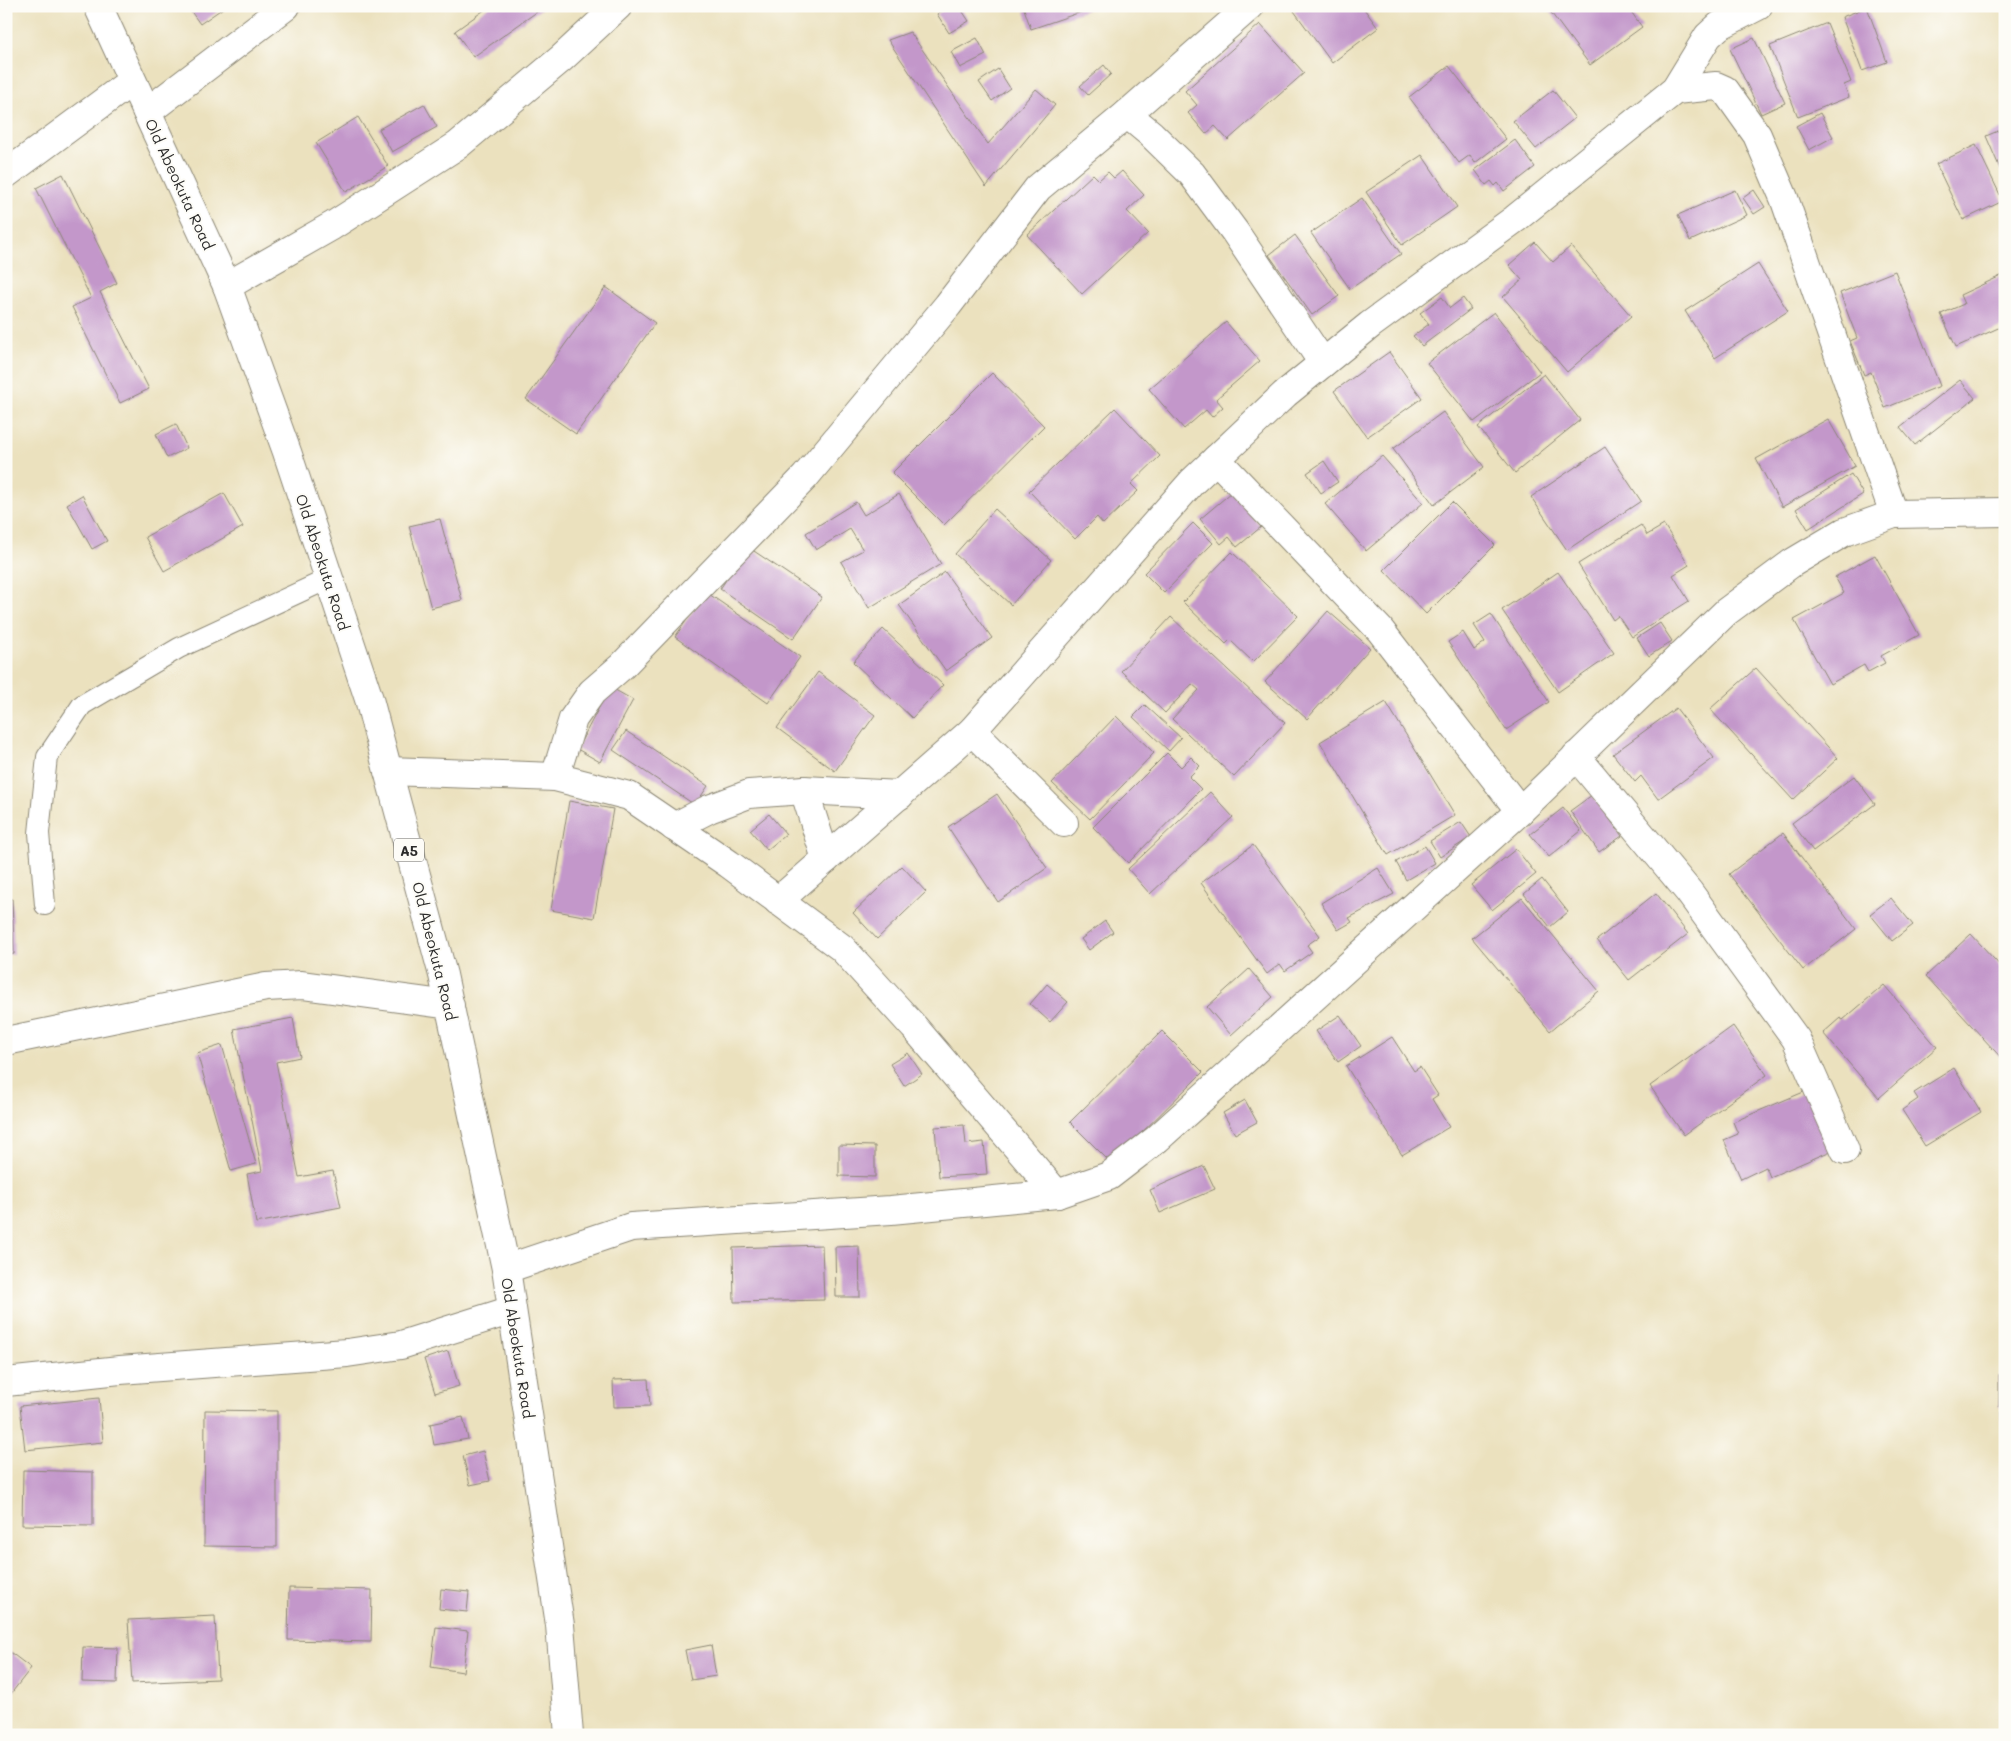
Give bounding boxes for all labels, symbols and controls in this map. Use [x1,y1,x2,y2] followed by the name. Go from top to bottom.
[141,115,219,253] street label: Old Abeokuta Road
[291,491,355,633] street label: Old Abeokuta Road
[394,838,424,862] road number: A5
[408,880,462,1022] street label: Old Abeokuta Road
[497,1276,539,1420] street label: Old Abeokuta Road

